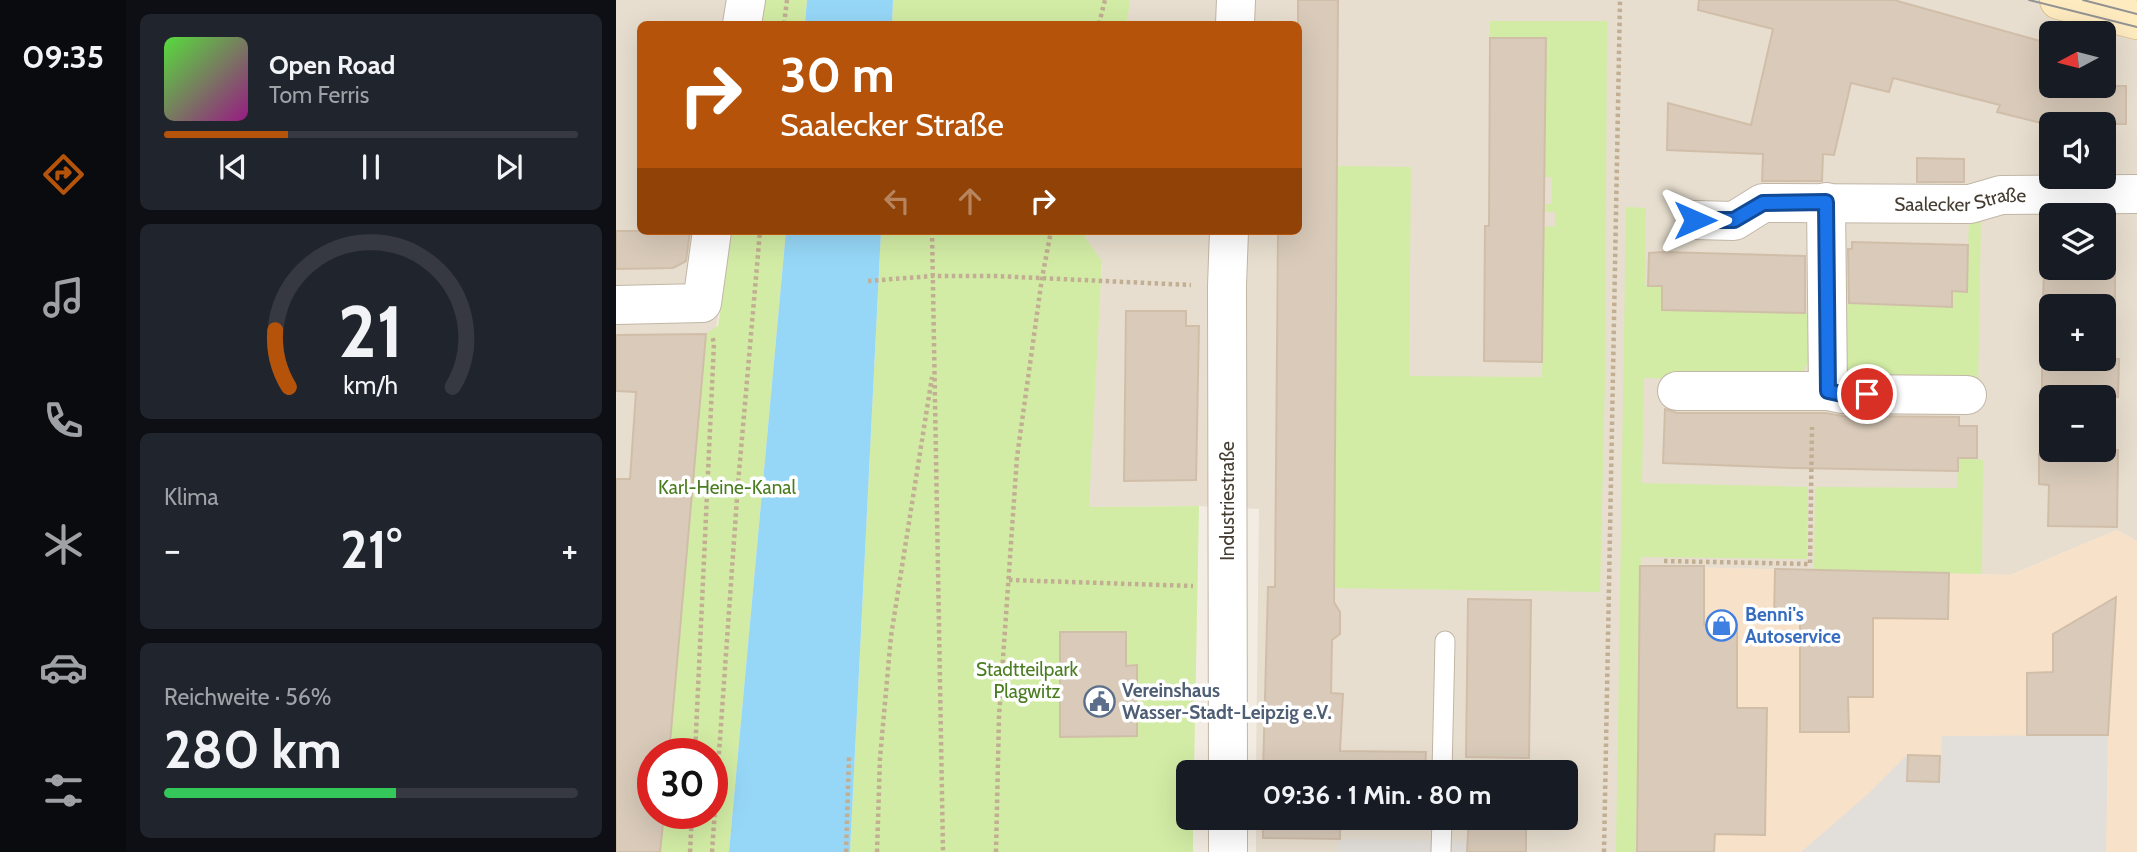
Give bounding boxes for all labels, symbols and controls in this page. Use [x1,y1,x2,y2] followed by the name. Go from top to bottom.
[2039,21,2116,98] north arrow
[2039,21,2116,462] map controls
[22,37,104,76] text: 09:35
[780,45,895,104] text: 30 m
[269,49,395,81] text: Open Road
[665,49,756,140] icon: right
[269,81,369,109] text: Tom Ferris
[780,105,1004,144] text: Saalecker Straße
[2039,112,2116,189] button: sound
[214,148,252,186] icon: previous
[352,148,390,186] icon: pause
[490,148,528,186] icon: next
[39,150,88,199] icon: directions
[878,182,916,220] icon: left
[951,182,989,220] icon: ahead
[1024,182,1062,220] icon: right
[1658,183,1732,257] position arrow
[1894,183,2026,216] street label: Saalecker Straße
[2039,203,2116,280] button: layers
[39,273,88,322] icon: music
[338,288,404,376] text: 21
[2039,294,2116,371] button: +
[1837,364,1897,424] pin
[344,370,398,400] text: km/h
[1848,375,1886,413] icon: arrive
[2039,385,2116,462] button: −
[39,396,88,445] icon: phone
[1216,441,1239,561] street label: Industriestraße
[658,476,796,499] park label: Karl-Heine-Kanal
[164,483,219,511] text: Klima
[340,518,402,581] text: 21°
[39,520,88,569] icon: climate
[164,526,181,573] text: −
[561,526,578,573] text: +
[1745,603,1841,648] place label: Benni's Autoservice
[1705,608,1739,642] shop icon: Benni's Autoservice
[39,643,88,692] icon: car
[976,658,1079,703] park label: Stadtteilpark Plagwitz
[1122,679,1332,724] place label: Vereinshaus Wasser-Stadt-Leipzig e.V.
[164,683,331,711] text: Reichweite · 56%
[1082,684,1116,718] public building icon: Vereinshaus Wasser-Stadt-Leipzig e.V.
[164,718,342,781] text: 280 km
[637,738,728,829] speed limit sign: 30
[39,766,88,815] icon: filters
[1263,779,1491,811] text: 09:36 · 1 Min. · 80 m

